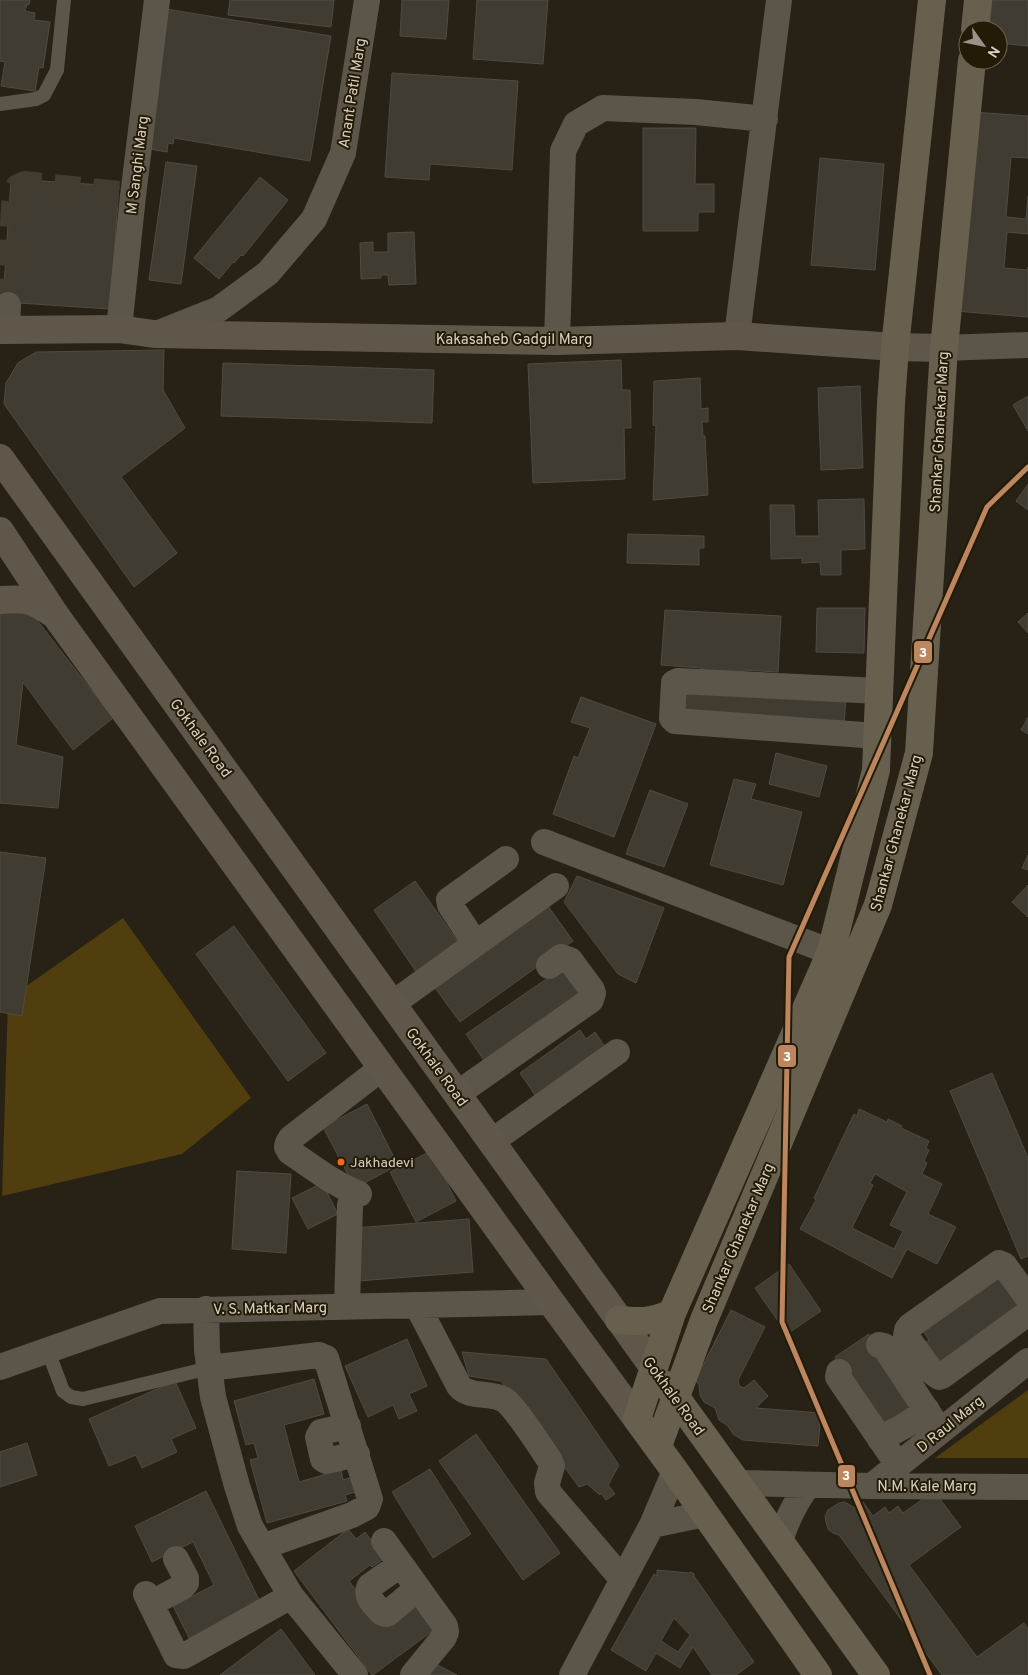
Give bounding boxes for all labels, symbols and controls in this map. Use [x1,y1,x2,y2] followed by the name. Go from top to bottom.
[958,20,1008,70] north arrow
[335,37,372,150] street label: Anant Patil Marg
[983,42,1003,60] text: N
[123,115,154,216] street label: M Sanghi Marg
[436,331,592,350] street label: Kakasaheb Gadgil Marg
[927,351,954,513] street label: Shankar Ghanekar Marg
[913,640,933,664] line badge: 3
[919,645,927,662] text: 3
[165,696,235,782] street label: Gokhale Road
[867,753,928,914] street label: Shankar Ghanekar Marg
[401,1025,471,1111] street label: Gokhale Road
[777,1044,797,1068] line badge: 3
[783,1049,791,1066] text: 3
[350,1155,414,1172] place label: Jakhadevi
[336,1157,346,1167] marker: Jakhadevi
[699,1161,780,1317] street label: Shankar Ghanekar Marg
[213,1299,327,1320] street label: V. S. Matkar Marg
[638,1354,708,1440] street label: Gokhale Road
[913,1392,988,1458] street label: D Raul Marg
[837,1464,856,1488] line badge: 3
[842,1468,850,1485] text: 3
[877,1478,977,1497] street label: N.M. Kale Marg

